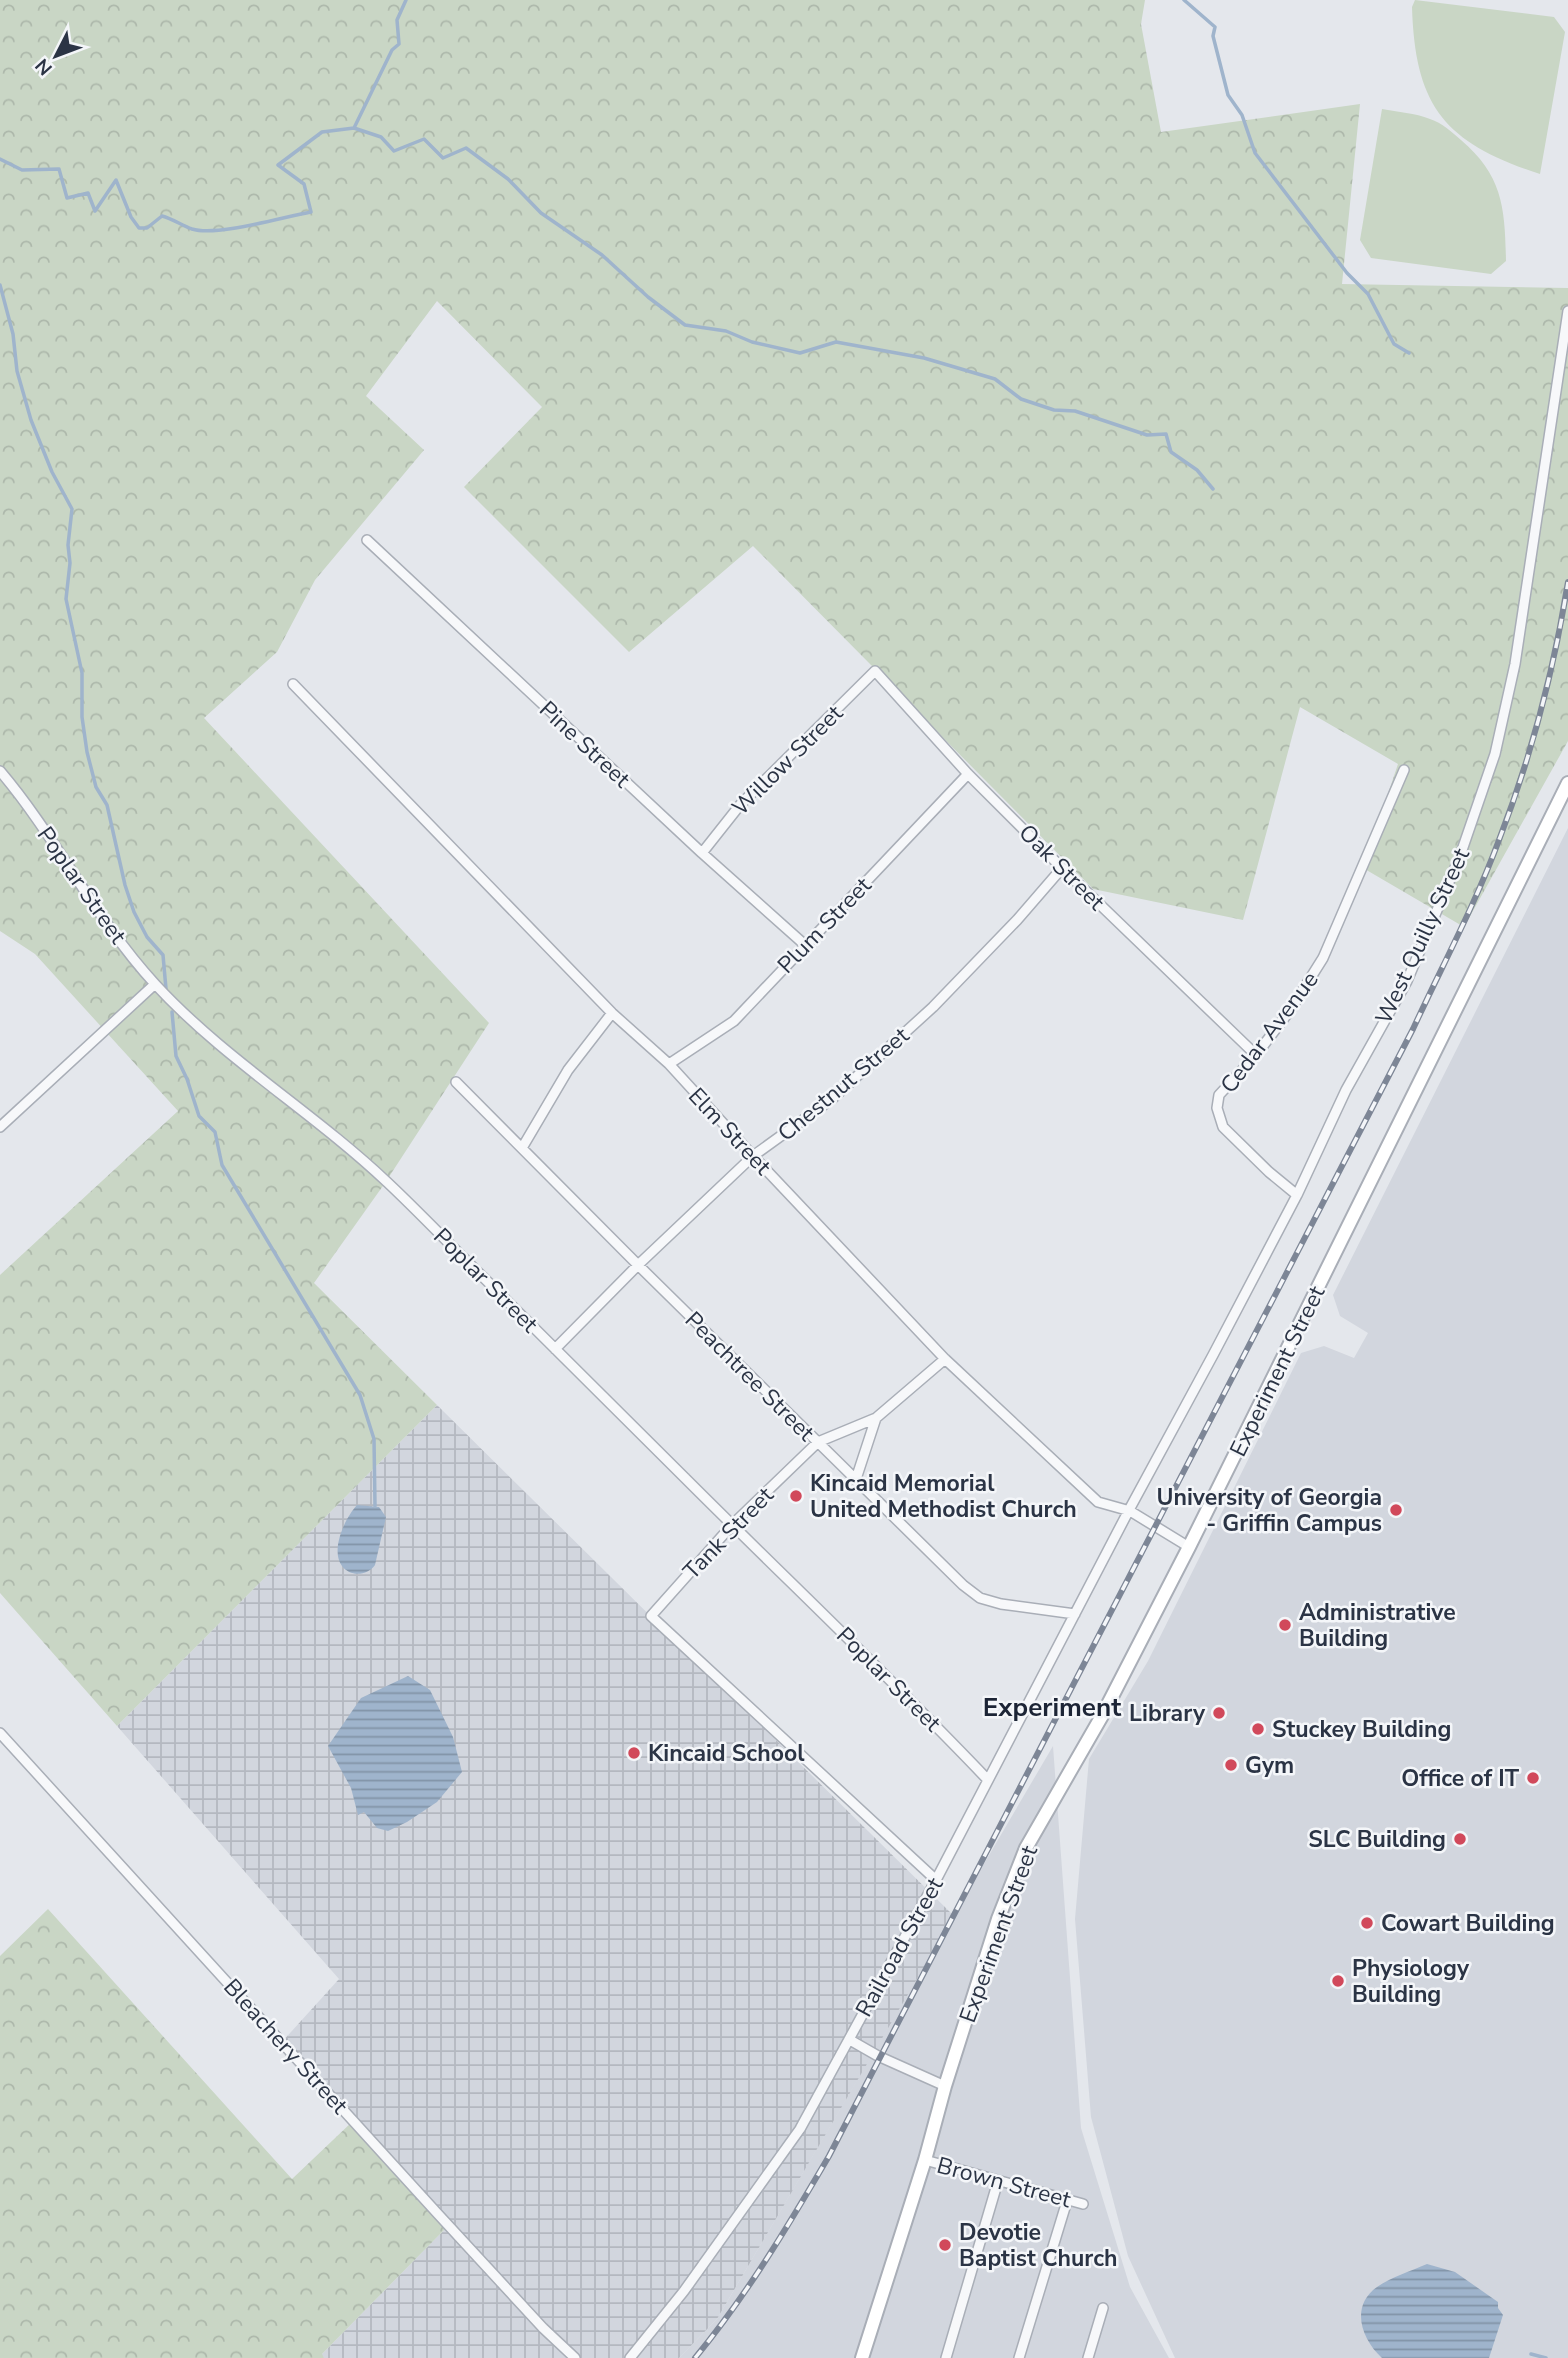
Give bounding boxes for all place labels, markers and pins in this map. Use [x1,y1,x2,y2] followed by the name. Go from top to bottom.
[810,1468,1077,1525] place label: Kincaid Memorial United Methodist Church
[1157,1482,1382,1539] place label: University of Georgia - Griffin Campus
[788,1488,804,1504] marker: Kincaid Memorial United Methodist Church
[1388,1502,1404,1518] marker: University of Georgia - Griffin Campus
[1299,1597,1456,1654] place label: Administrative Building
[1277,1617,1293,1633] marker: Administrative Building
[1129,1698,1206,1729] place label: Library
[1211,1705,1227,1721] marker: Library
[1272,1714,1451,1745] place label: Stuckey Building
[1250,1721,1266,1737] marker: Stuckey Building
[648,1738,805,1769] place label: Kincaid School
[626,1745,642,1761] marker: Kincaid School
[1245,1750,1294,1781] place label: Gym
[1223,1757,1239,1773] marker: Gym
[1401,1763,1520,1794] place label: Office of IT
[1525,1770,1541,1786] marker: Office of IT
[1308,1824,1446,1855] place label: SLC Building
[1452,1831,1468,1847] marker: SLC Building
[1381,1908,1555,1939] place label: Cowart Building
[1359,1915,1375,1931] marker: Cowart Building
[1352,1953,1470,2010] place label: Physiology Building
[1330,1973,1346,1989] marker: Physiology Building
[959,2217,1117,2274] place label: Devotie Baptist Church
[937,2237,953,2253] marker: Devotie Baptist Church

